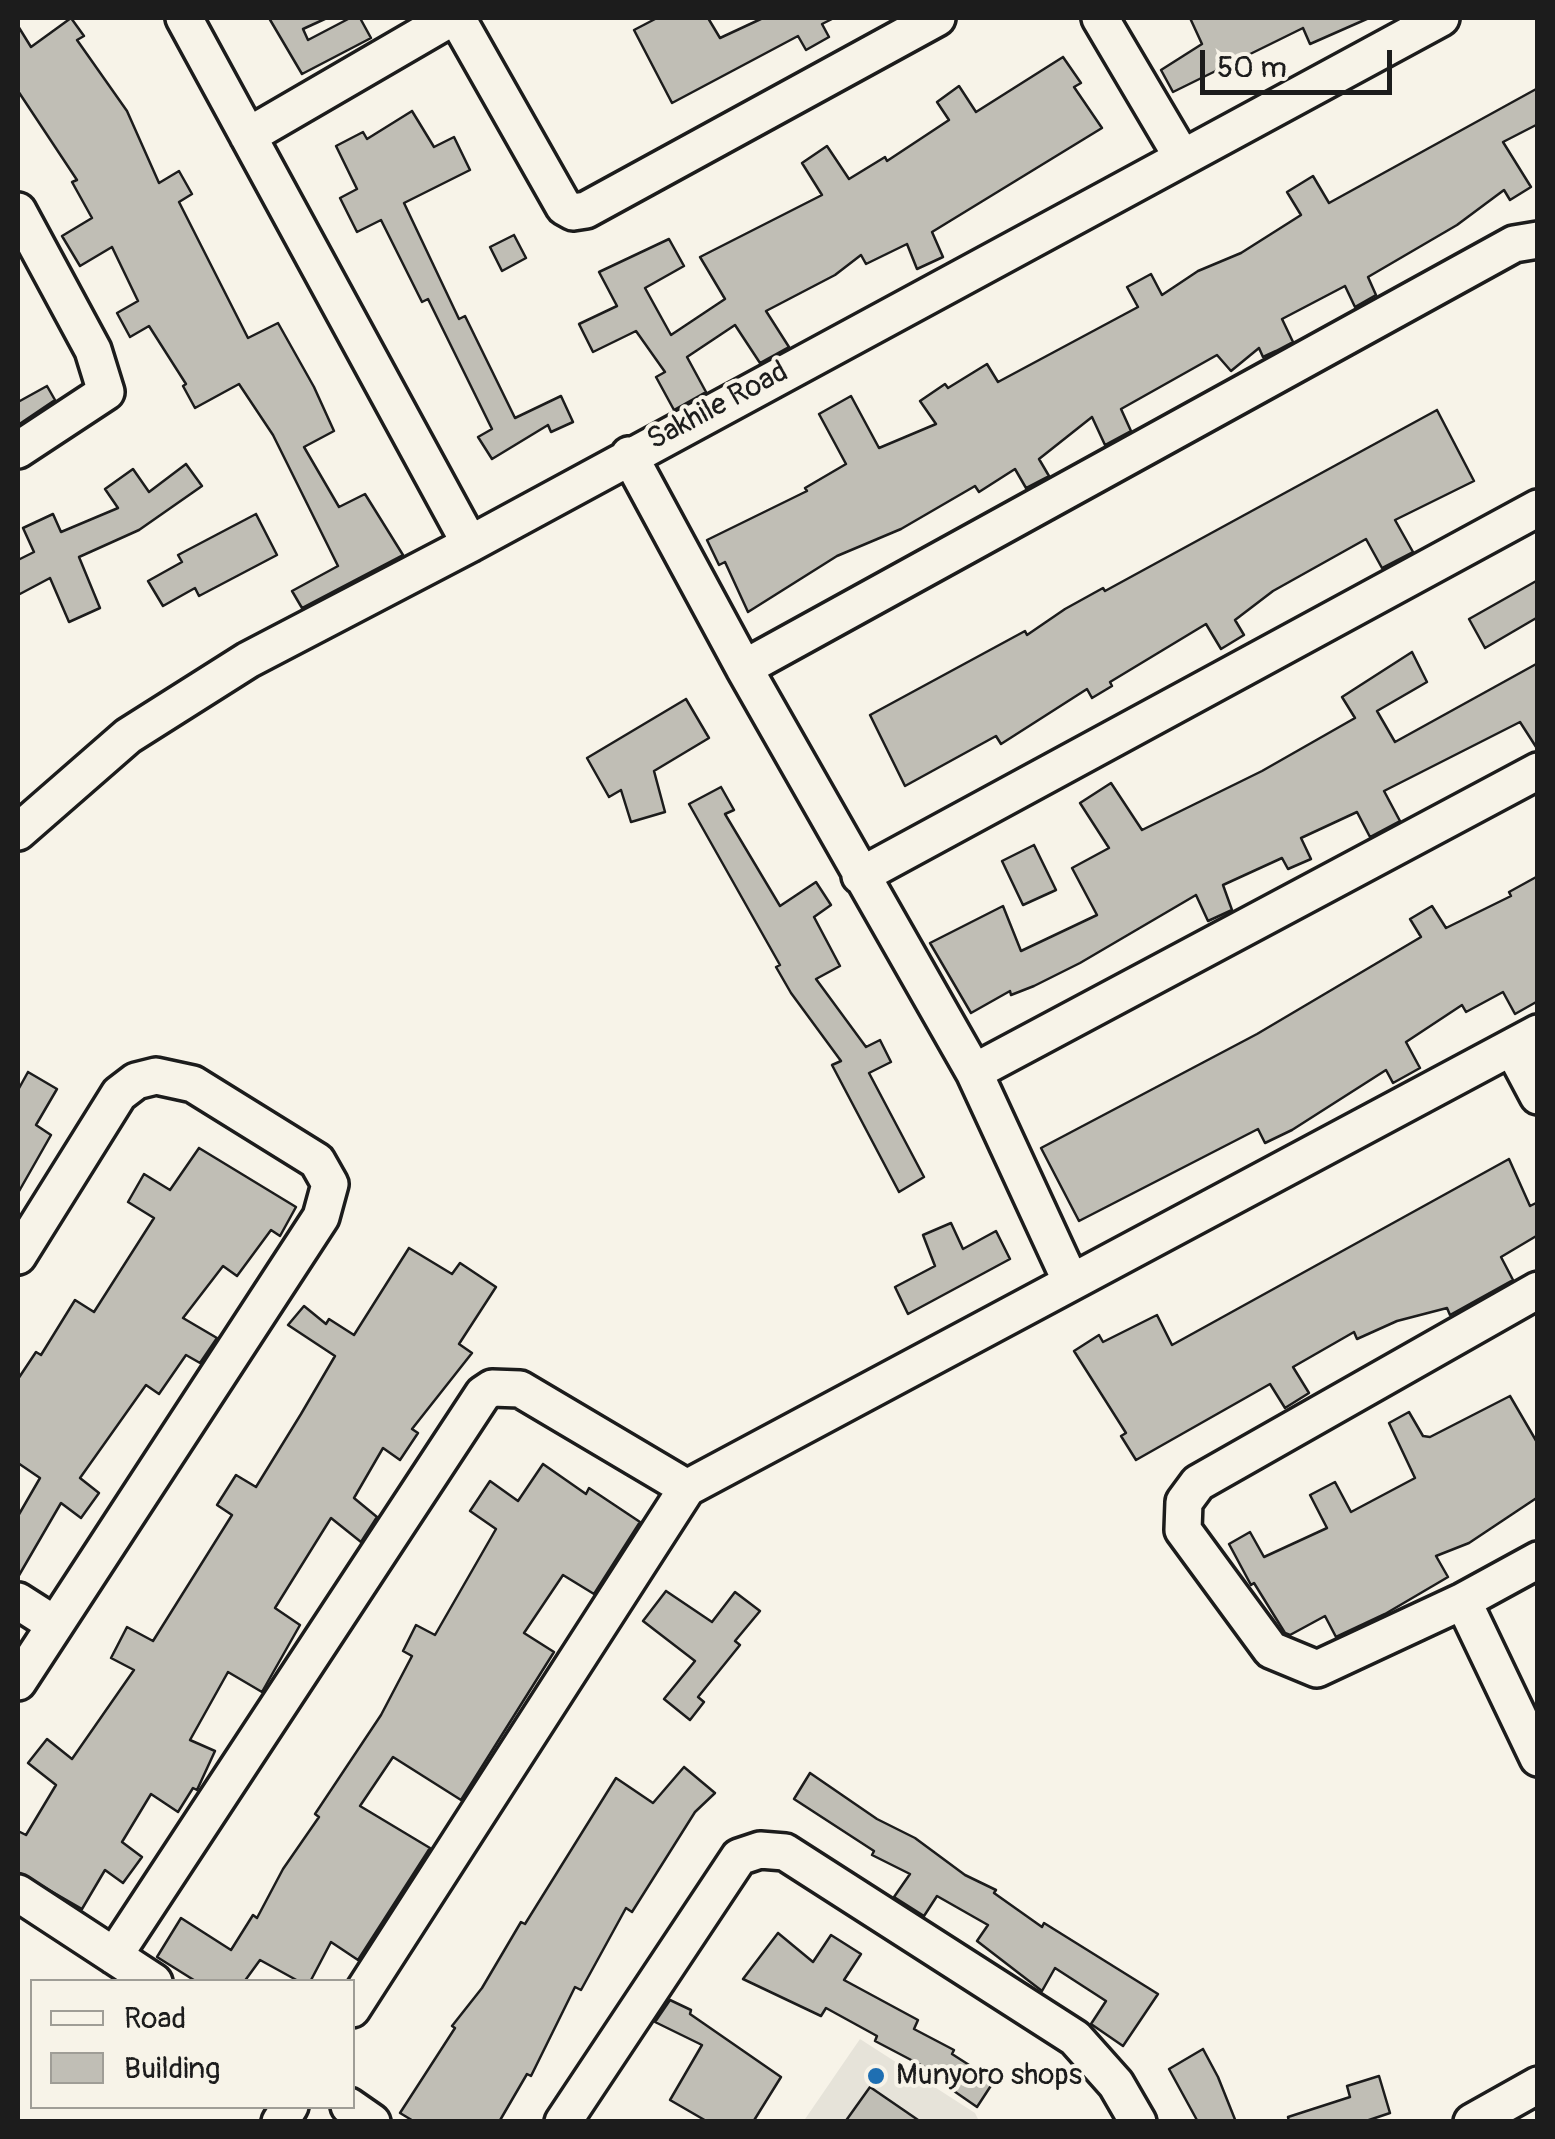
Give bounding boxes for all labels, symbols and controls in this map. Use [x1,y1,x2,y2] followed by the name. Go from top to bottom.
[1205,30,1398,92] scale bar
[1217,49,1287,86] text: 50 m
[641,355,795,459] street label: Sakhile Road
[30,1979,355,2109] legend
[124,2000,186,2037] text: Road
[124,2050,220,2087] text: Building
[896,2058,1082,2094] place label: Munyoro shops
[865,2065,887,2087] marker: Munyoro shops

